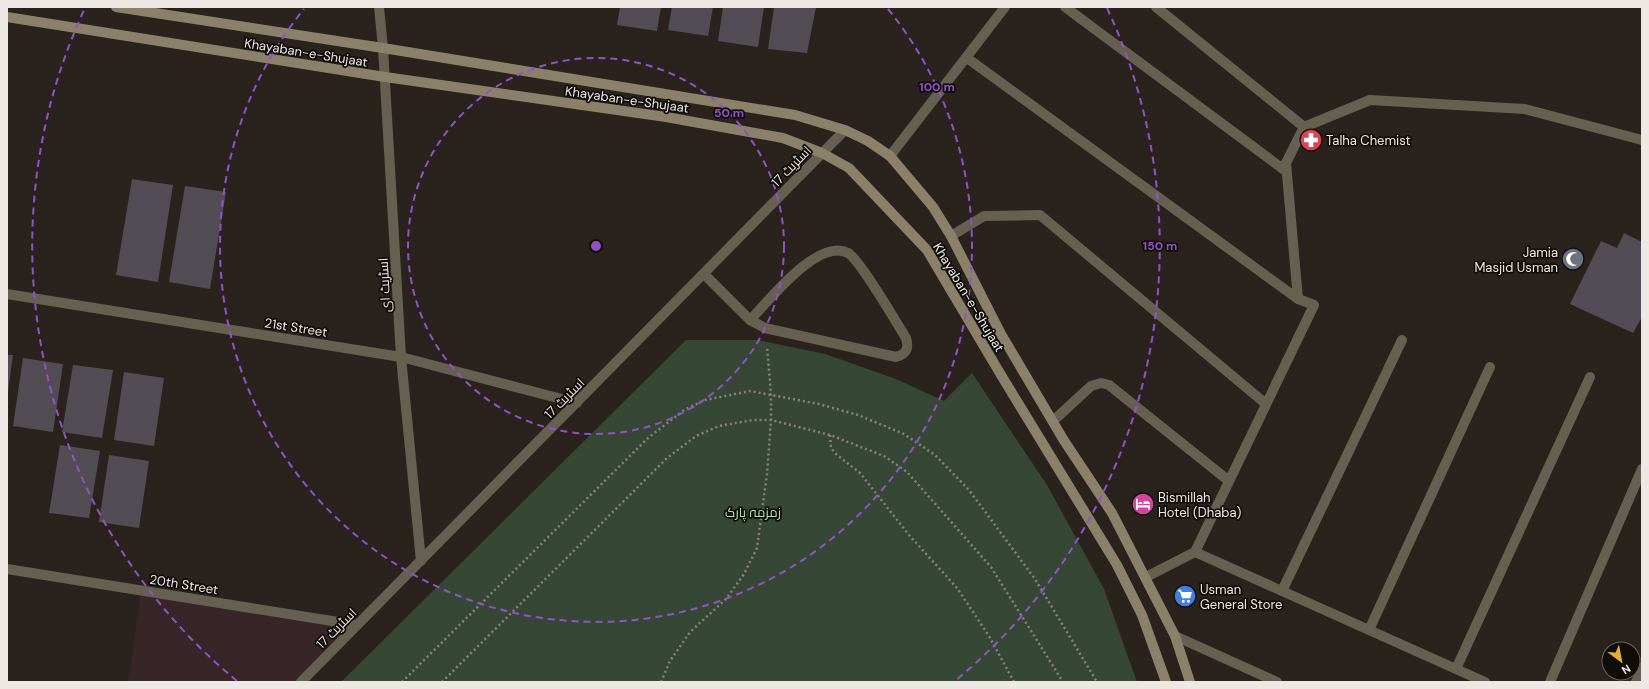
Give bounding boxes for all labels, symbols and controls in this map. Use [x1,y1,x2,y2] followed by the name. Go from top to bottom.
[243,34,369,71] street label: Khayaban-e-Shujaat
[919,79,955,95] text: 100 m
[564,82,690,117] street label: Khayaban-e-Shujaat
[714,105,744,121] text: 50 m
[1298,127,1324,153] pharmacy icon: Talha Chemist
[1326,132,1411,149] place label: Talha Chemist
[768,142,815,190] street label: اسٹریٹ 17
[1143,238,1177,254] text: 150 m
[589,239,603,253] centre of rings
[929,239,1008,355] street label: Khayaban-e-Shujaat
[1474,244,1558,276] place label: Jamia Masjid Usman
[1560,246,1586,272] mosque icon: Jamia Masjid Usman
[375,257,394,313] street label: اسٹریٹ ای
[263,314,328,341] street label: 21st Street
[540,374,588,422] street label: اسٹریٹ 17
[1158,489,1242,521] place label: Bismillah Hotel (Dhaba)
[1130,491,1156,517] hotel icon: Bismillah Hotel (Dhaba)
[725,504,781,522] park label: زمزمہ پارک
[148,571,219,598] street label: 20th Street
[1200,581,1282,613] place label: Usman General Store
[1172,583,1198,609] supermarket icon: Usman General Store
[312,604,360,652] street label: اسٹریٹ 17
[1601,641,1641,681] north arrow
[1619,661,1633,678] text: N

